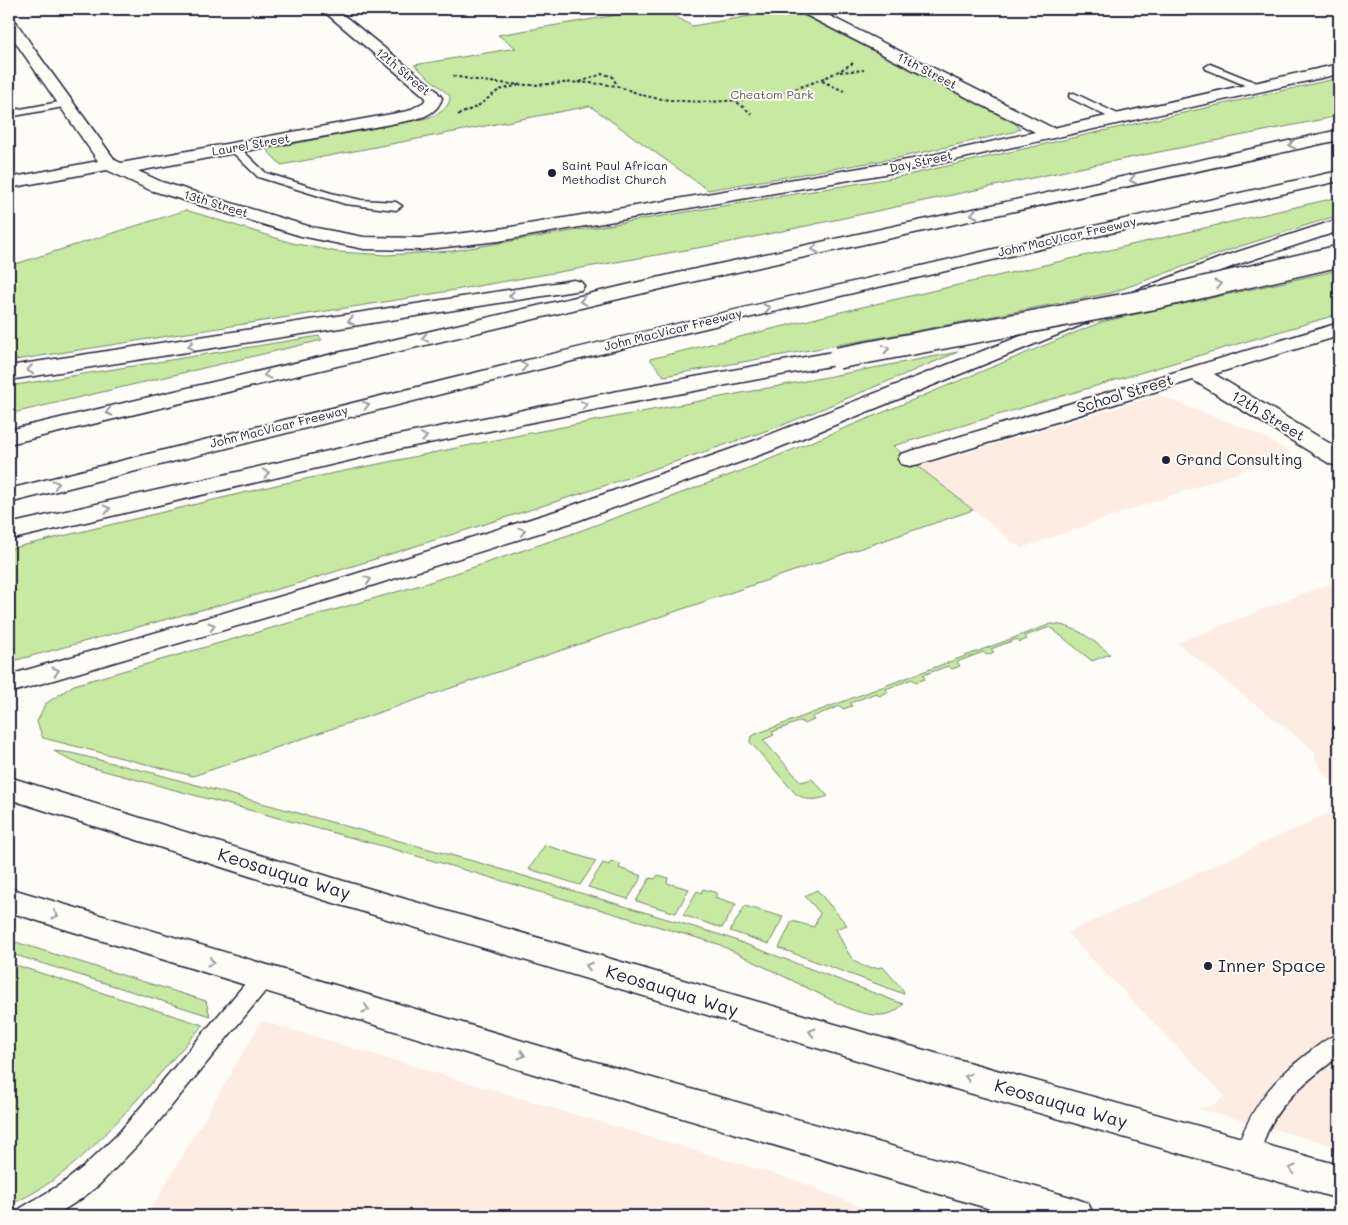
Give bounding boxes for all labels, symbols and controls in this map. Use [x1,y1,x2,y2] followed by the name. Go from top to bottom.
[373,44,434,99] street label: 12th Street
[895,48,960,92] street label: 11th Street
[730,86,814,102] park label: Cheatom Park
[211,129,291,159] street label: Laurel Street
[1287,140,1296,150] one-way arrow
[888,147,954,176] street label: Day Street
[562,157,668,187] place label: Saint Paul African Methodist Church
[546,167,558,179] marker: Saint Paul African Methodist Church
[1128,174,1137,184] one-way arrow
[182,186,250,220] street label: 13th Street
[969,208,978,219] one-way arrow
[996,212,1138,260] street label: John MacVicar Freeway
[811,243,820,254] one-way arrow
[1213,279,1222,290] one-way arrow
[508,290,516,300] one-way arrow
[579,295,588,306] one-way arrow
[762,303,771,314] one-way arrow
[602,304,743,354] street label: John MacVicar Freeway
[347,315,355,326] one-way arrow
[421,332,430,343] one-way arrow
[187,340,195,350] one-way arrow
[882,345,891,355] one-way arrow
[520,362,528,372] one-way arrow
[26,364,35,374] one-way arrow
[263,369,271,380] one-way arrow
[1074,369,1175,417] street label: School Street
[1228,385,1309,445] street label: 12th Street
[362,400,371,411] one-way arrow
[579,400,588,411] one-way arrow
[208,401,349,451] street label: John MacVicar Freeway
[104,406,113,417] one-way arrow
[420,432,429,443] one-way arrow
[1176,449,1302,469] place label: Grand Consulting
[1160,454,1172,466] marker: Grand Consulting
[261,468,270,479] one-way arrow
[52,479,60,490] one-way arrow
[103,504,112,515] one-way arrow
[518,526,526,536] one-way arrow
[363,576,371,586] one-way arrow
[207,621,215,631] one-way arrow
[51,666,59,676] one-way arrow
[215,841,353,905] street label: Keosauqua Way
[51,909,59,919] one-way arrow
[1218,953,1326,977] place label: Inner Space
[206,957,214,967] one-way arrow
[603,958,741,1022] street label: Keosauqua Way
[1202,960,1214,972] marker: Inner Space
[585,961,593,971] one-way arrow
[362,1003,370,1013] one-way arrow
[808,1027,816,1037] one-way arrow
[518,1050,526,1060] one-way arrow
[964,1073,972,1083] one-way arrow
[992,1073,1131,1134] street label: Keosauqua Way
[1289,1164,1297,1174] one-way arrow

